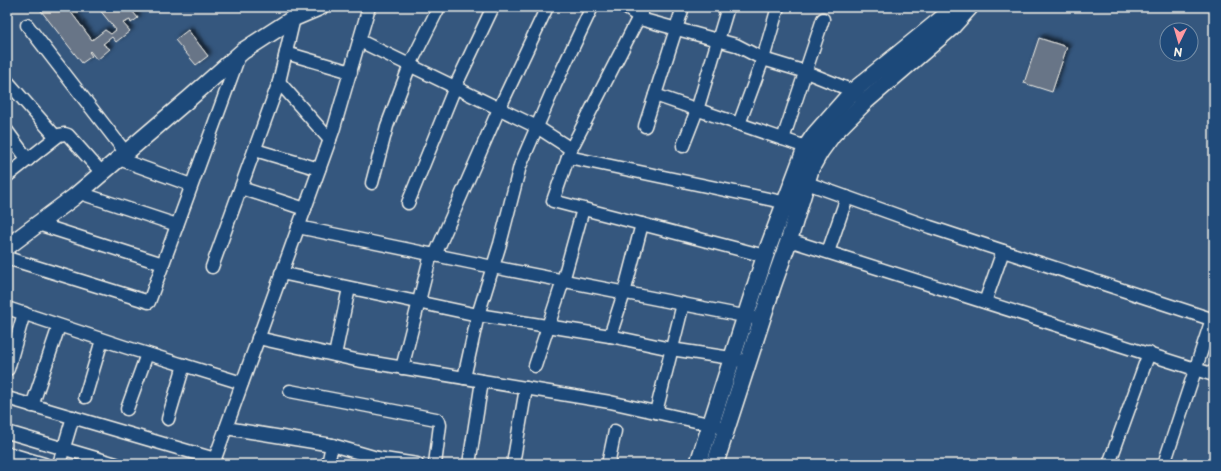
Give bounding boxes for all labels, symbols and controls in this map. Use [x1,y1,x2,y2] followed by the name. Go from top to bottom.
[1159,22,1199,62] north arrow
[1173,44,1183,61] text: N

